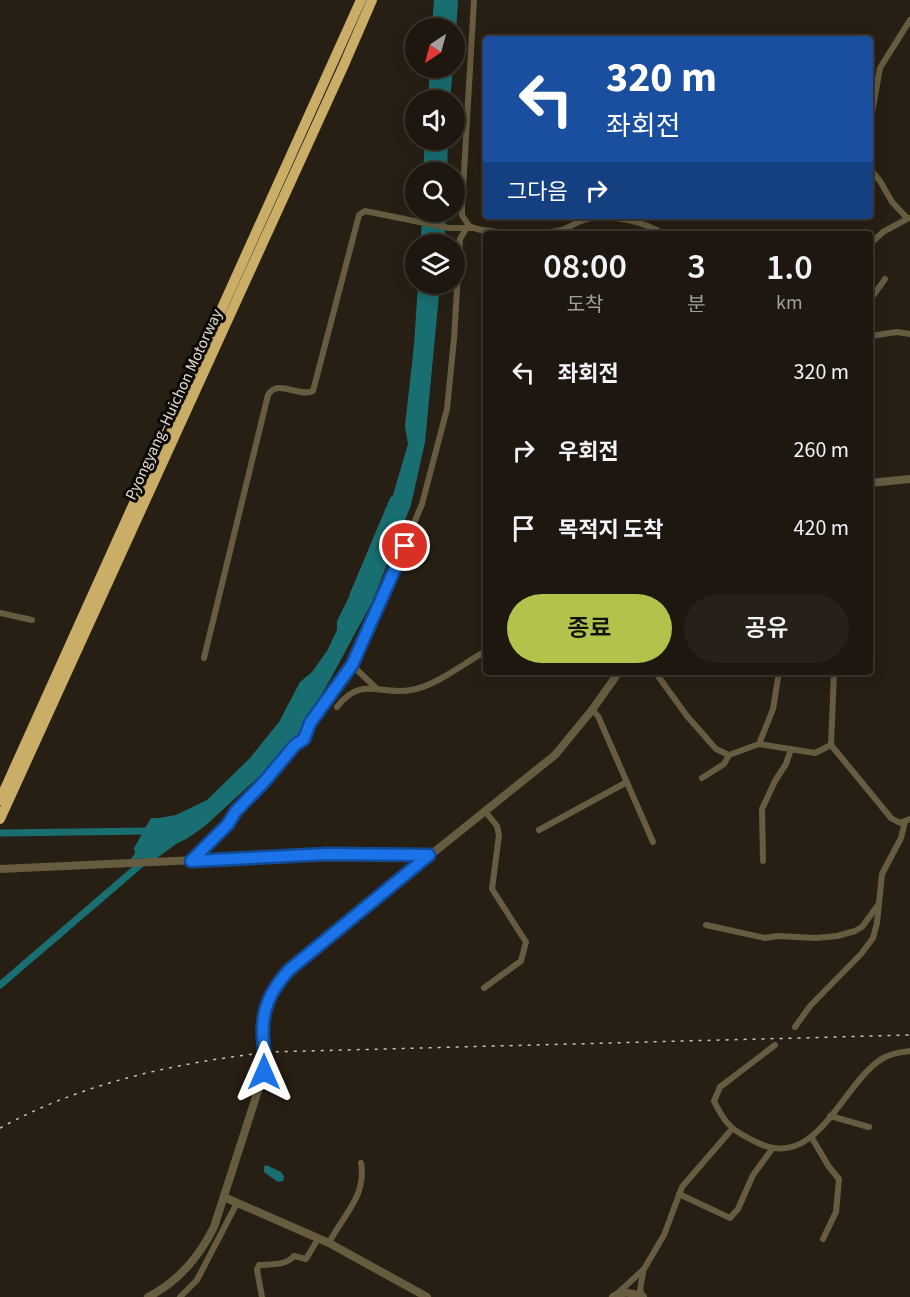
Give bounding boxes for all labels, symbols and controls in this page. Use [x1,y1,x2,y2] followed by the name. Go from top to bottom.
[405,18,465,78] north arrow
[405,18,465,294] map controls
[606,48,717,108] text: 320 m
[507,60,585,138] icon: left
[405,90,465,150] button: sound
[606,107,681,146] text: 좌회전
[405,162,465,222] button: search
[580,174,613,207] icon: right
[507,176,568,208] text: 그다음
[405,234,465,294] button: layers
[543,241,627,292] text: 08:00
[687,241,706,292] text: 3
[766,242,813,293] text: 1.0
[776,289,803,317] text: km
[567,291,604,319] text: 도착
[687,291,706,319] text: 분
[120,305,228,503] street label: Pyongyang–Huichon Motorway
[507,356,540,389] icon: left
[794,356,849,388] text: 320 m
[558,358,619,390] text: 좌회전
[507,434,540,467] icon: right
[794,434,849,466] text: 260 m
[558,436,619,468] text: 우회전
[507,512,540,545] icon: arrive
[794,512,849,544] text: 420 m
[558,514,664,546] text: 목적지 도착
[379,520,430,571] pin
[388,529,421,562] icon: arrive
[507,594,672,663] button: 종료
[684,594,849,663] button: 공유
[232,1040,296,1104] position arrow

